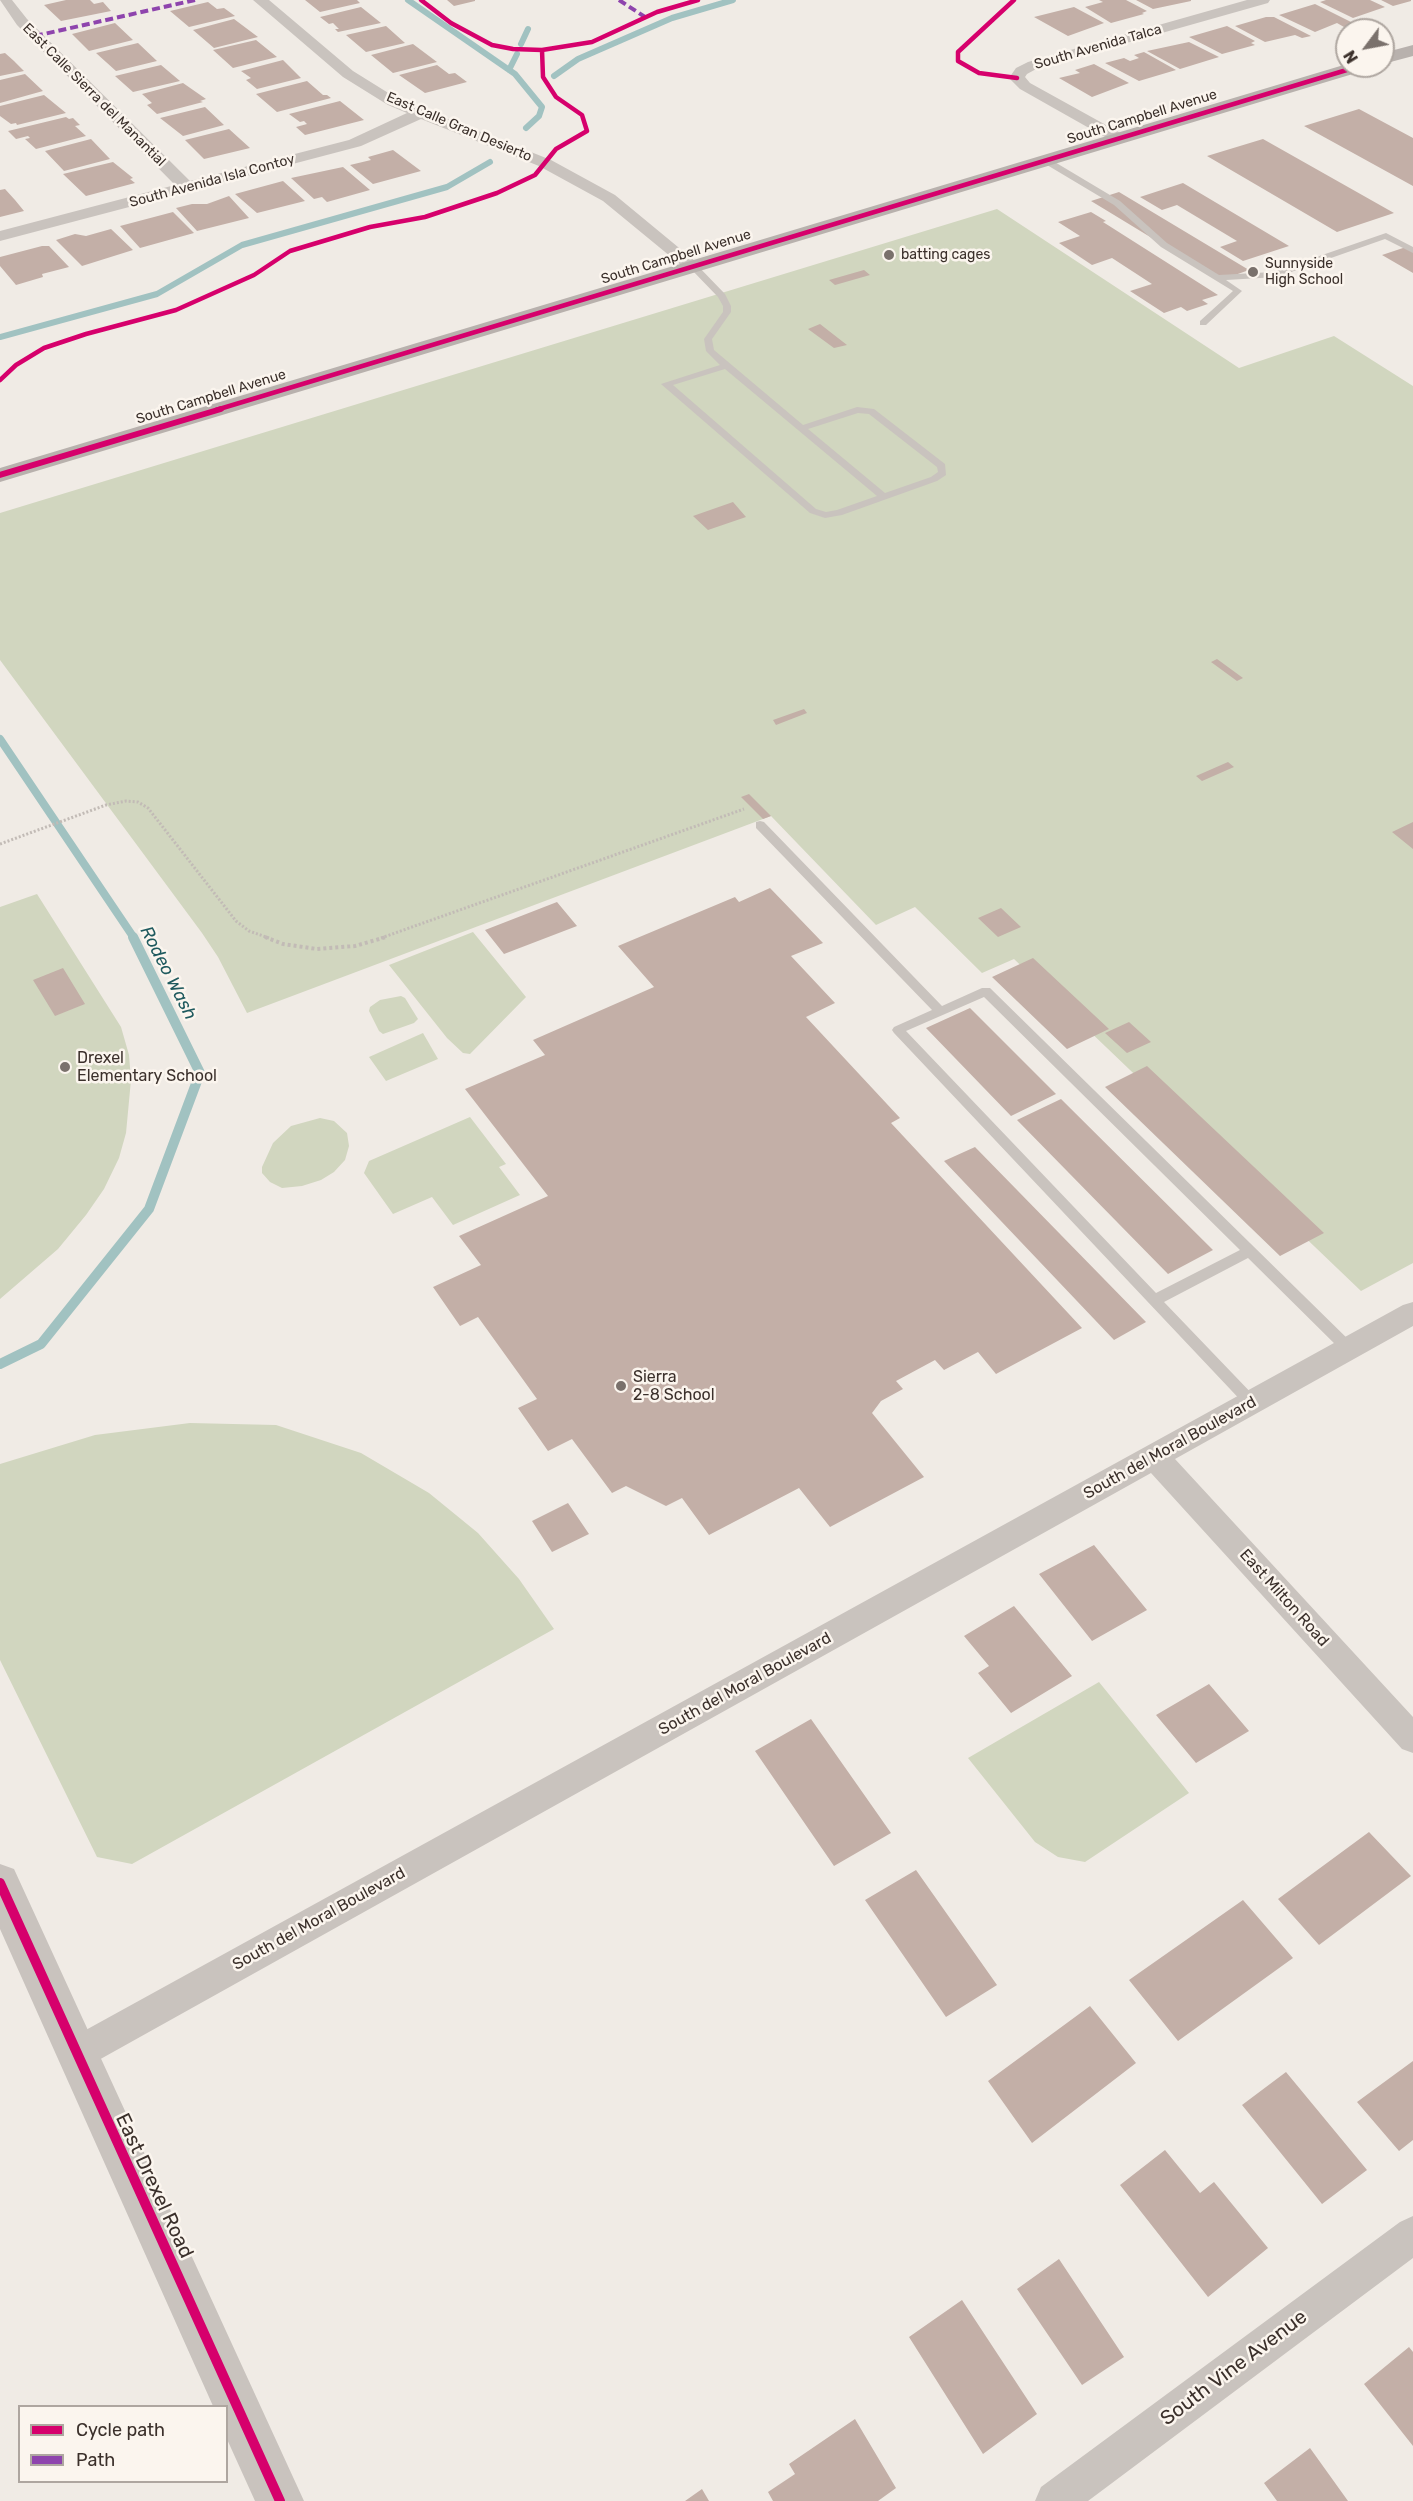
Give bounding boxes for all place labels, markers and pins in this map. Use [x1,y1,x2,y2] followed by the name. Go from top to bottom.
[901,247,990,263] place label: batting cages
[882,248,896,262] marker: batting cages
[1265,256,1343,288] place label: Sunnyside High School
[1246,265,1260,279] marker: Sunnyside High School
[77,1048,217,1086] place label: Drexel Elementary School
[58,1060,72,1074] marker: Drexel Elementary School
[633,1367,715,1405] place label: Sierra 2-8 School
[614,1379,628,1393] marker: Sierra 2-8 School

